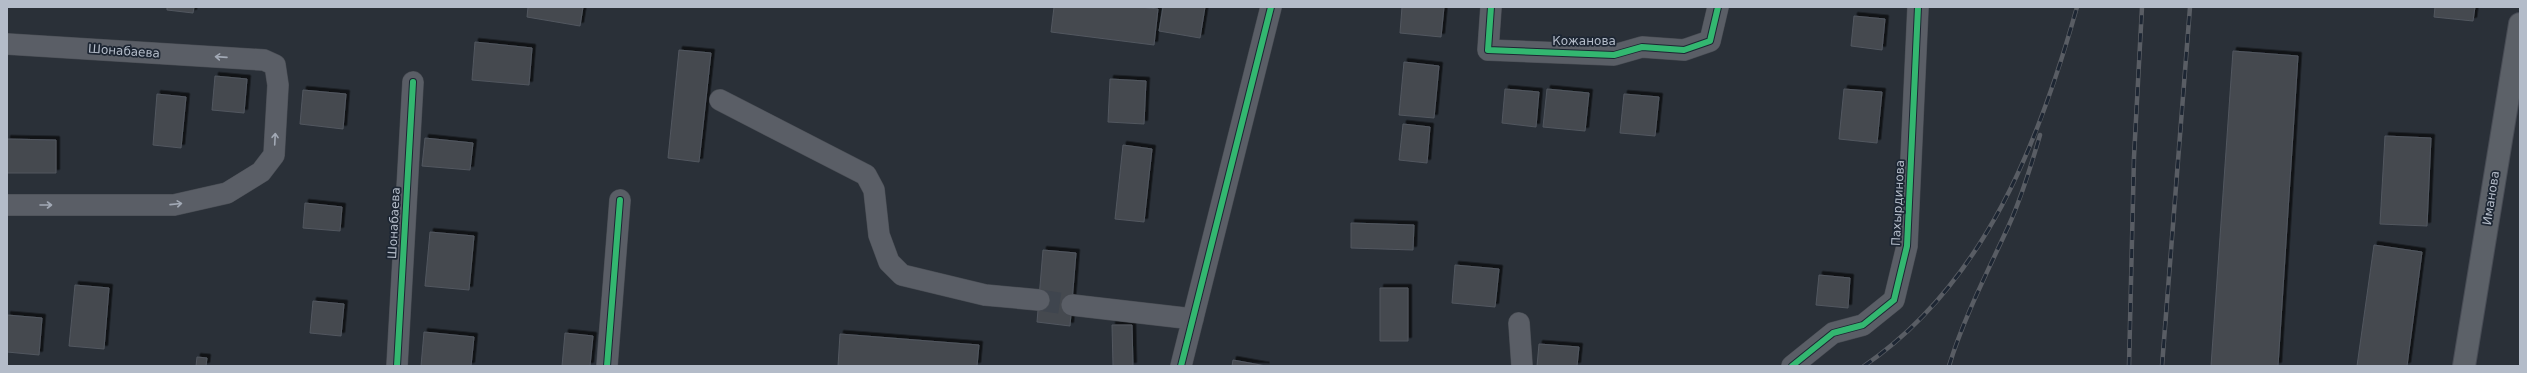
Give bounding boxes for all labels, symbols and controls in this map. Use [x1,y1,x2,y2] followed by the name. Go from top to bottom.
[1552,34,1616,48] street label: Кожанова
[88,42,160,60] street label: Шонабаева
[215,53,228,60] one-way arrow
[271,133,279,146] one-way arrow
[1889,160,1907,246] street label: Пахырдинова
[2480,170,2502,226] street label: Иманова
[385,187,403,259] street label: Шонабаева
[169,200,182,208] one-way arrow
[39,201,52,209] one-way arrow

